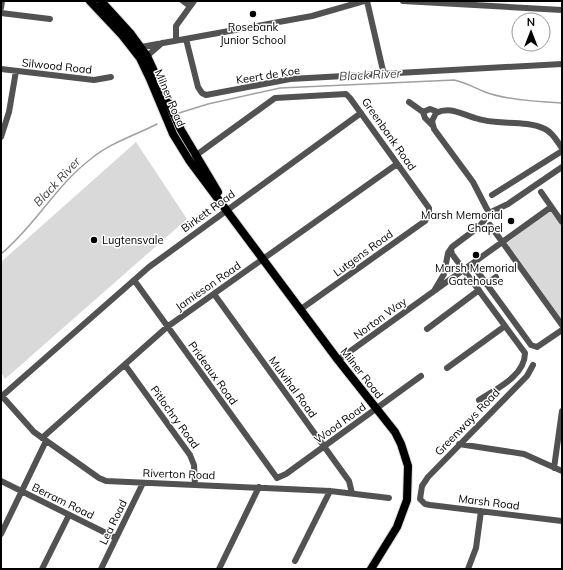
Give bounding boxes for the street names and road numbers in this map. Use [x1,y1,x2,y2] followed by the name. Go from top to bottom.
[21,55,93,77] street label: Silwood Road
[235,63,301,87] street label: Keert de Koe
[152,67,188,129] street label: Milner Road
[359,95,419,173] street label: Greenbank Road
[178,187,238,235] street label: Birkett Road
[330,227,396,279] street label: Lutgens Road
[173,258,243,314] street label: Jamieson Road
[351,294,409,342] street label: Norton Way
[185,339,241,407] street label: Prideaux Road
[338,345,386,401] street label: Milner Road
[266,354,320,420] street label: Mulvihal Road
[147,383,203,451] street label: Pitlochry Road
[432,386,502,458] street label: Greenways Road
[311,400,369,446] street label: Wood Road
[142,466,216,482] street label: Riverton Road
[30,480,96,522] street label: Berram Road
[458,491,520,513] street label: Marsh Road
[96,497,130,547] street label: Lea Road

